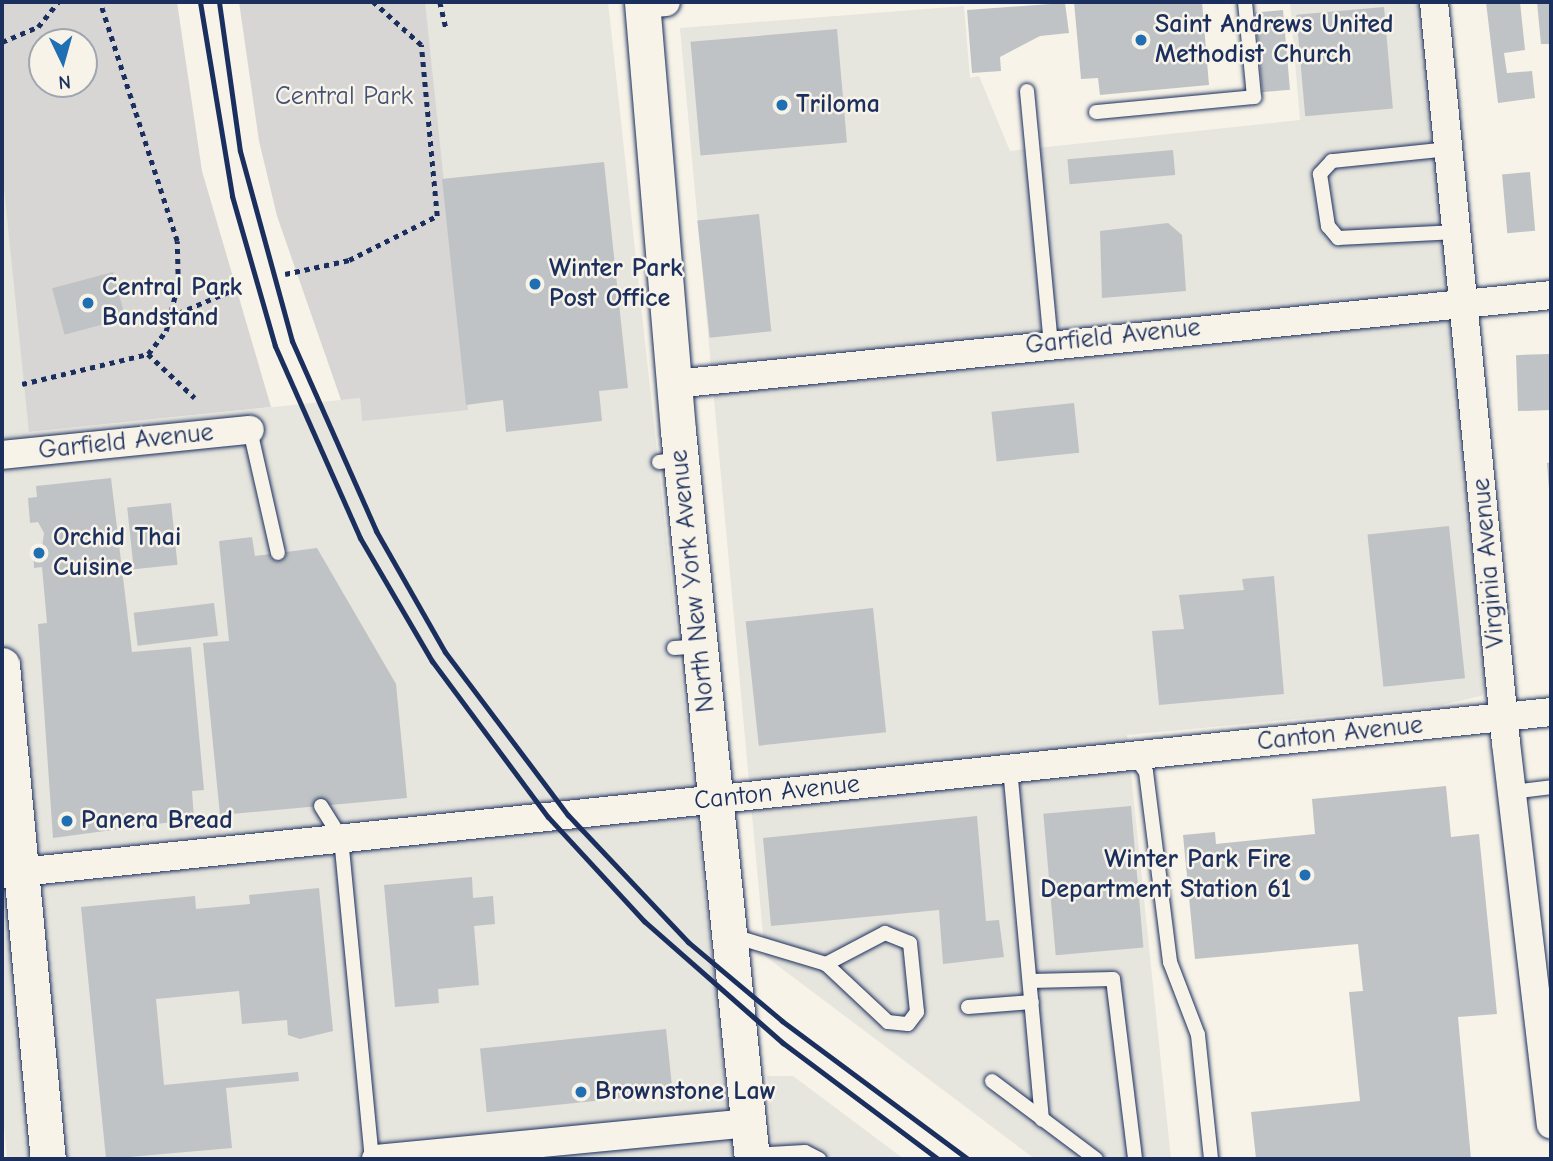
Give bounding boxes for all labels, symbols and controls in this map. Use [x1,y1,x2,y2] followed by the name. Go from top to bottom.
[1155,9,1394,70] place label: Saint Andrews United Methodist Church
[28,28,98,98] north arrow
[1133,32,1149,48] marker: Saint Andrews United Methodist Church
[58,70,72,93] text: N
[275,81,413,113] park label: Central Park
[796,89,880,121] place label: Triloma
[774,97,790,113] marker: Triloma
[549,253,683,314] place label: Winter Park Post Office
[102,272,242,334] place label: Central Park Bandstand
[527,276,543,292] marker: Winter Park Post Office
[80,295,96,311] marker: Central Park Bandstand
[1024,312,1202,362] street label: Garfield Avenue
[37,417,215,467] street label: Garfield Avenue
[664,448,722,714] street label: North New York Avenue
[1466,477,1512,649] street label: Virginia Avenue
[53,522,181,584] place label: Orchid Thai Cuisine
[31,545,47,561] marker: Orchid Thai Cuisine
[1256,710,1424,758] street label: Canton Avenue
[693,769,861,817] street label: Canton Avenue
[81,805,233,837] place label: Panera Bread
[59,813,75,829] marker: Panera Bread
[1040,844,1291,906] place label: Winter Park Fire Department Station 61
[1297,867,1313,883] marker: Winter Park Fire Department Station 61
[595,1076,776,1108] place label: Brownstone Law
[573,1084,589,1100] marker: Brownstone Law

